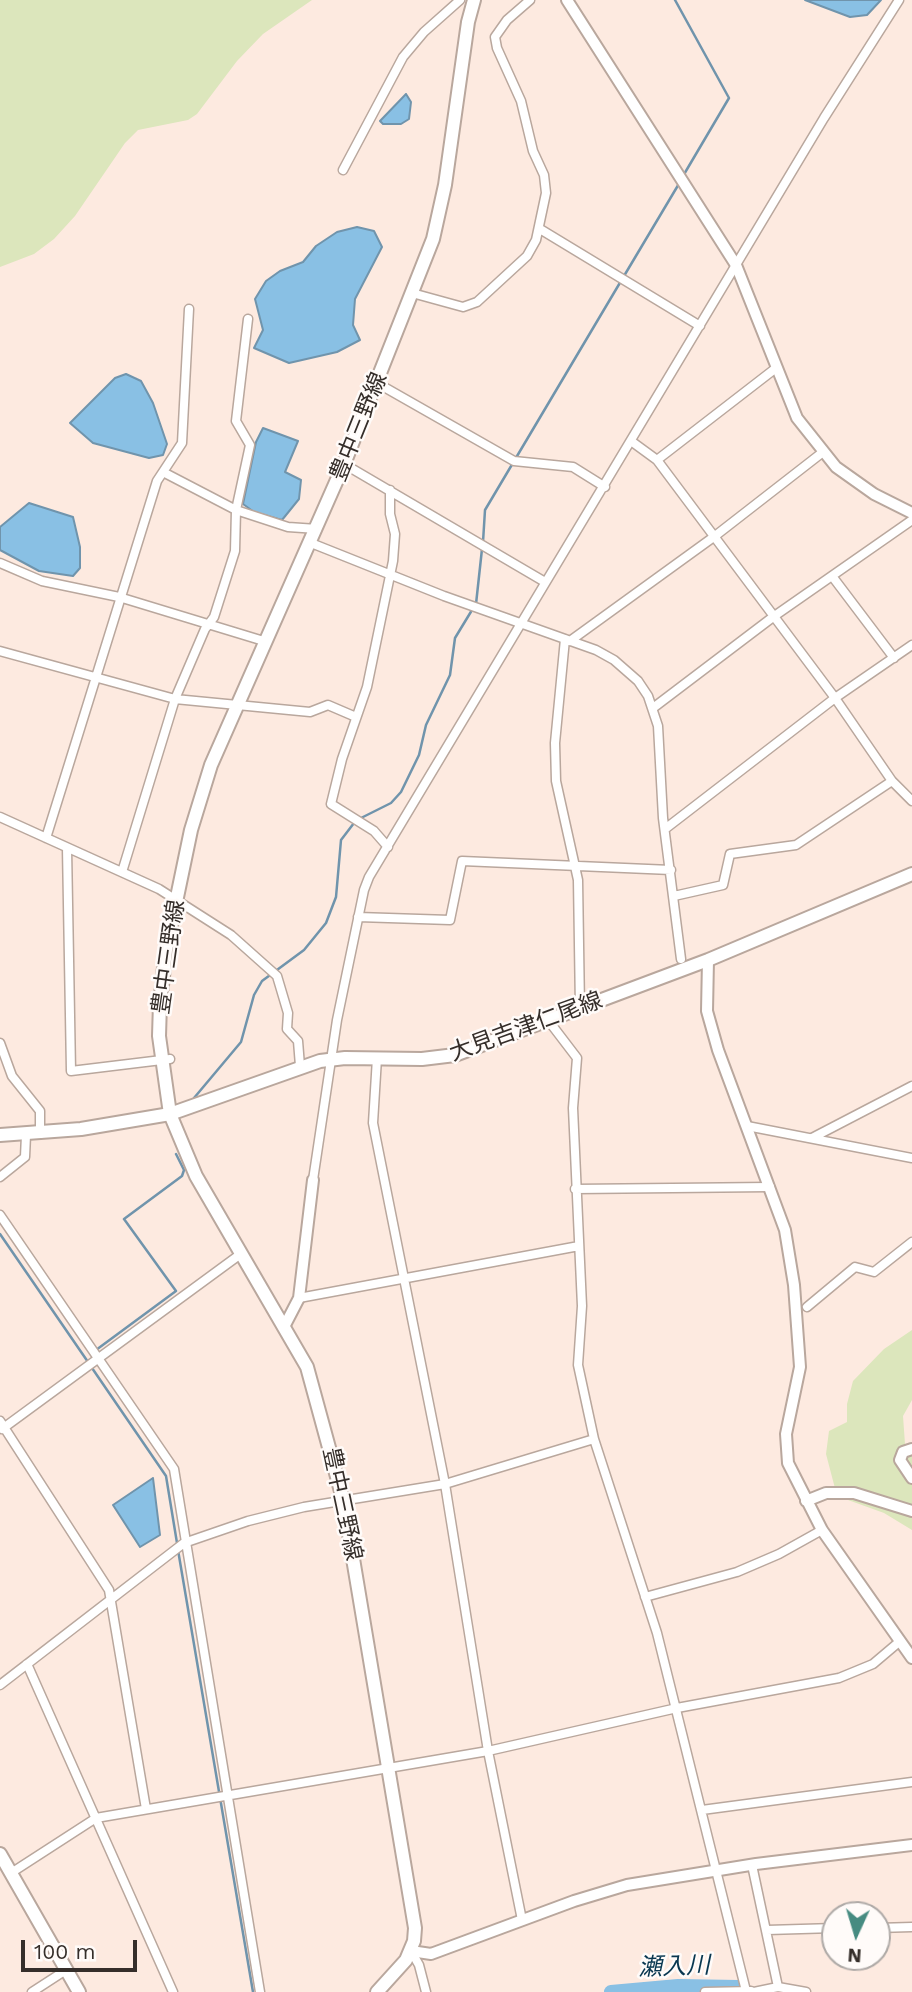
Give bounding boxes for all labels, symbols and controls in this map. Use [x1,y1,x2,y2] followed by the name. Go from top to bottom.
[325,369,393,485] street label: 豊中三野線
[147,898,191,1016] street label: 豊中三野線
[446,986,606,1068] street label: 大見吉津仁尾線
[317,1445,367,1563] street label: 豊中三野線
[821,1901,891,1971] north arrow
[24,1926,140,1970] scale bar
[34,1939,96,1964] text: 100 m
[847,1943,862,1967] text: N
[638,1951,710,1983] water label: 瀬入川

